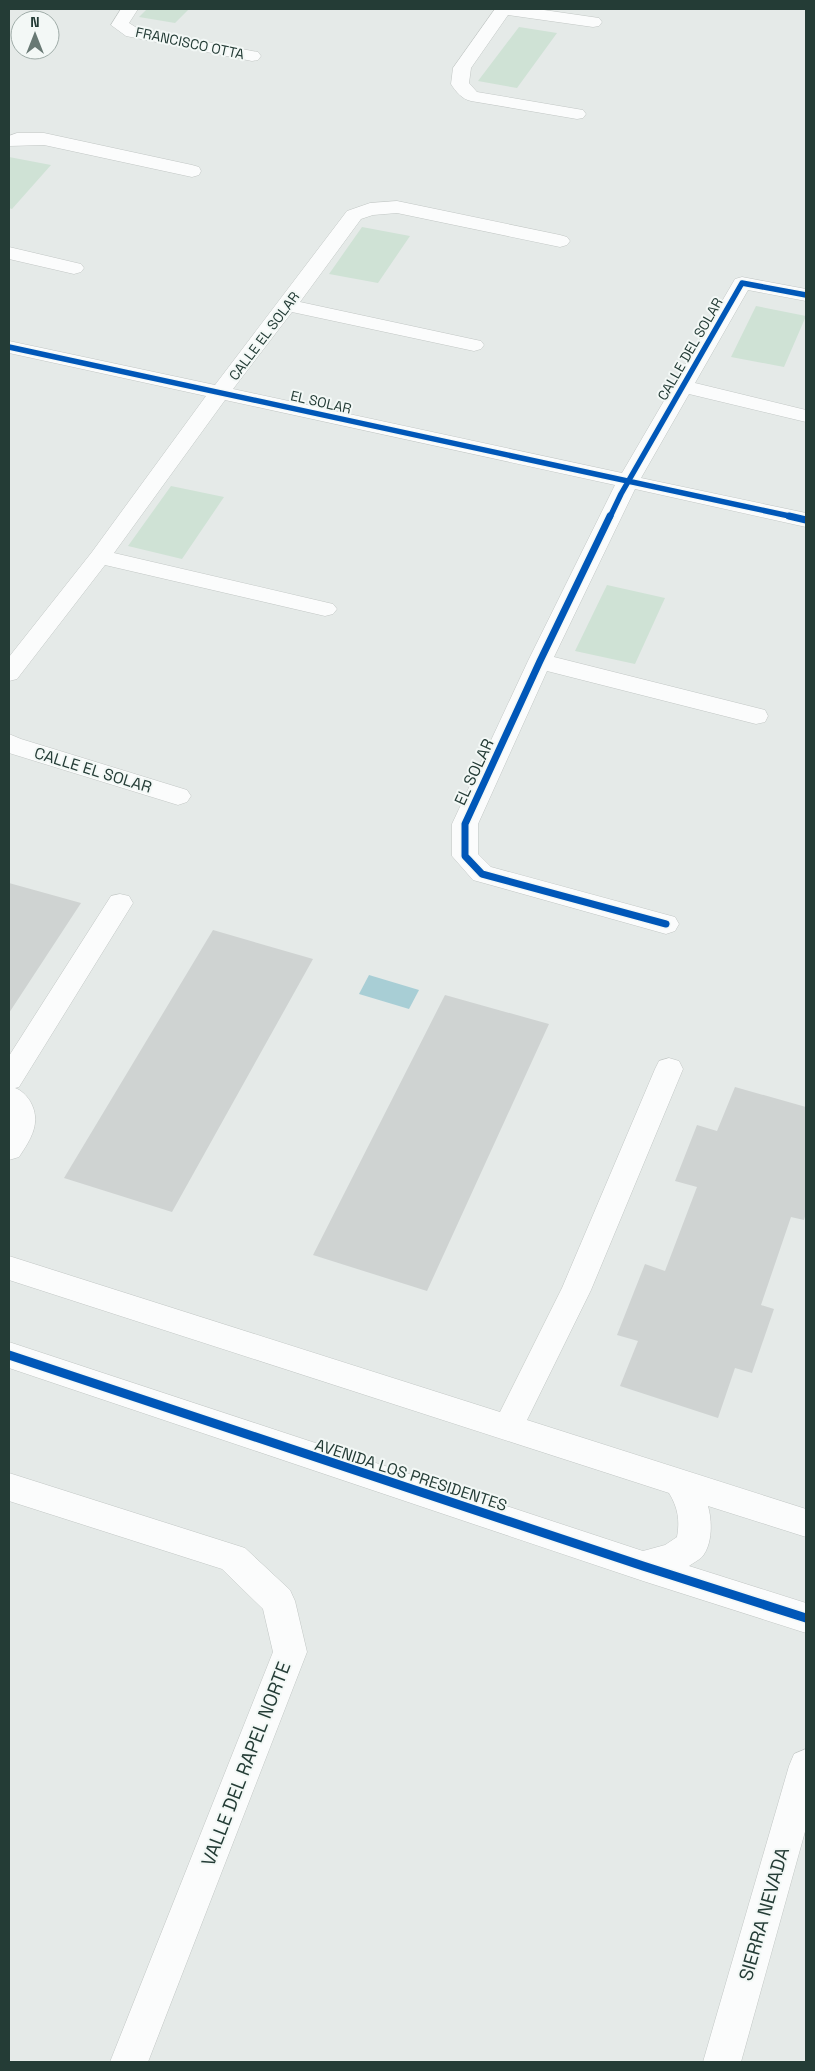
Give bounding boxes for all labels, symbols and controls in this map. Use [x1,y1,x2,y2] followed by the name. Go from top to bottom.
[10,10,60,60] north arrow
[30,13,40,31] text: N
[134,23,246,63] street label: FRANCISCO OTTA
[225,288,303,384] street label: CALLE EL SOLAR
[653,294,727,404] street label: CALLE DEL SOLAR
[289,386,353,418] street label: EL SOLAR
[450,735,498,809] street label: EL SOLAR
[32,742,154,798] street label: CALLE EL SOLAR
[312,1434,510,1516] street label: AVENIDA LOS PRESIDENTES
[195,1658,297,1870] street label: VALLE DEL RAPEL NORTE
[733,1844,795,1984] street label: SIERRA NEVADA

